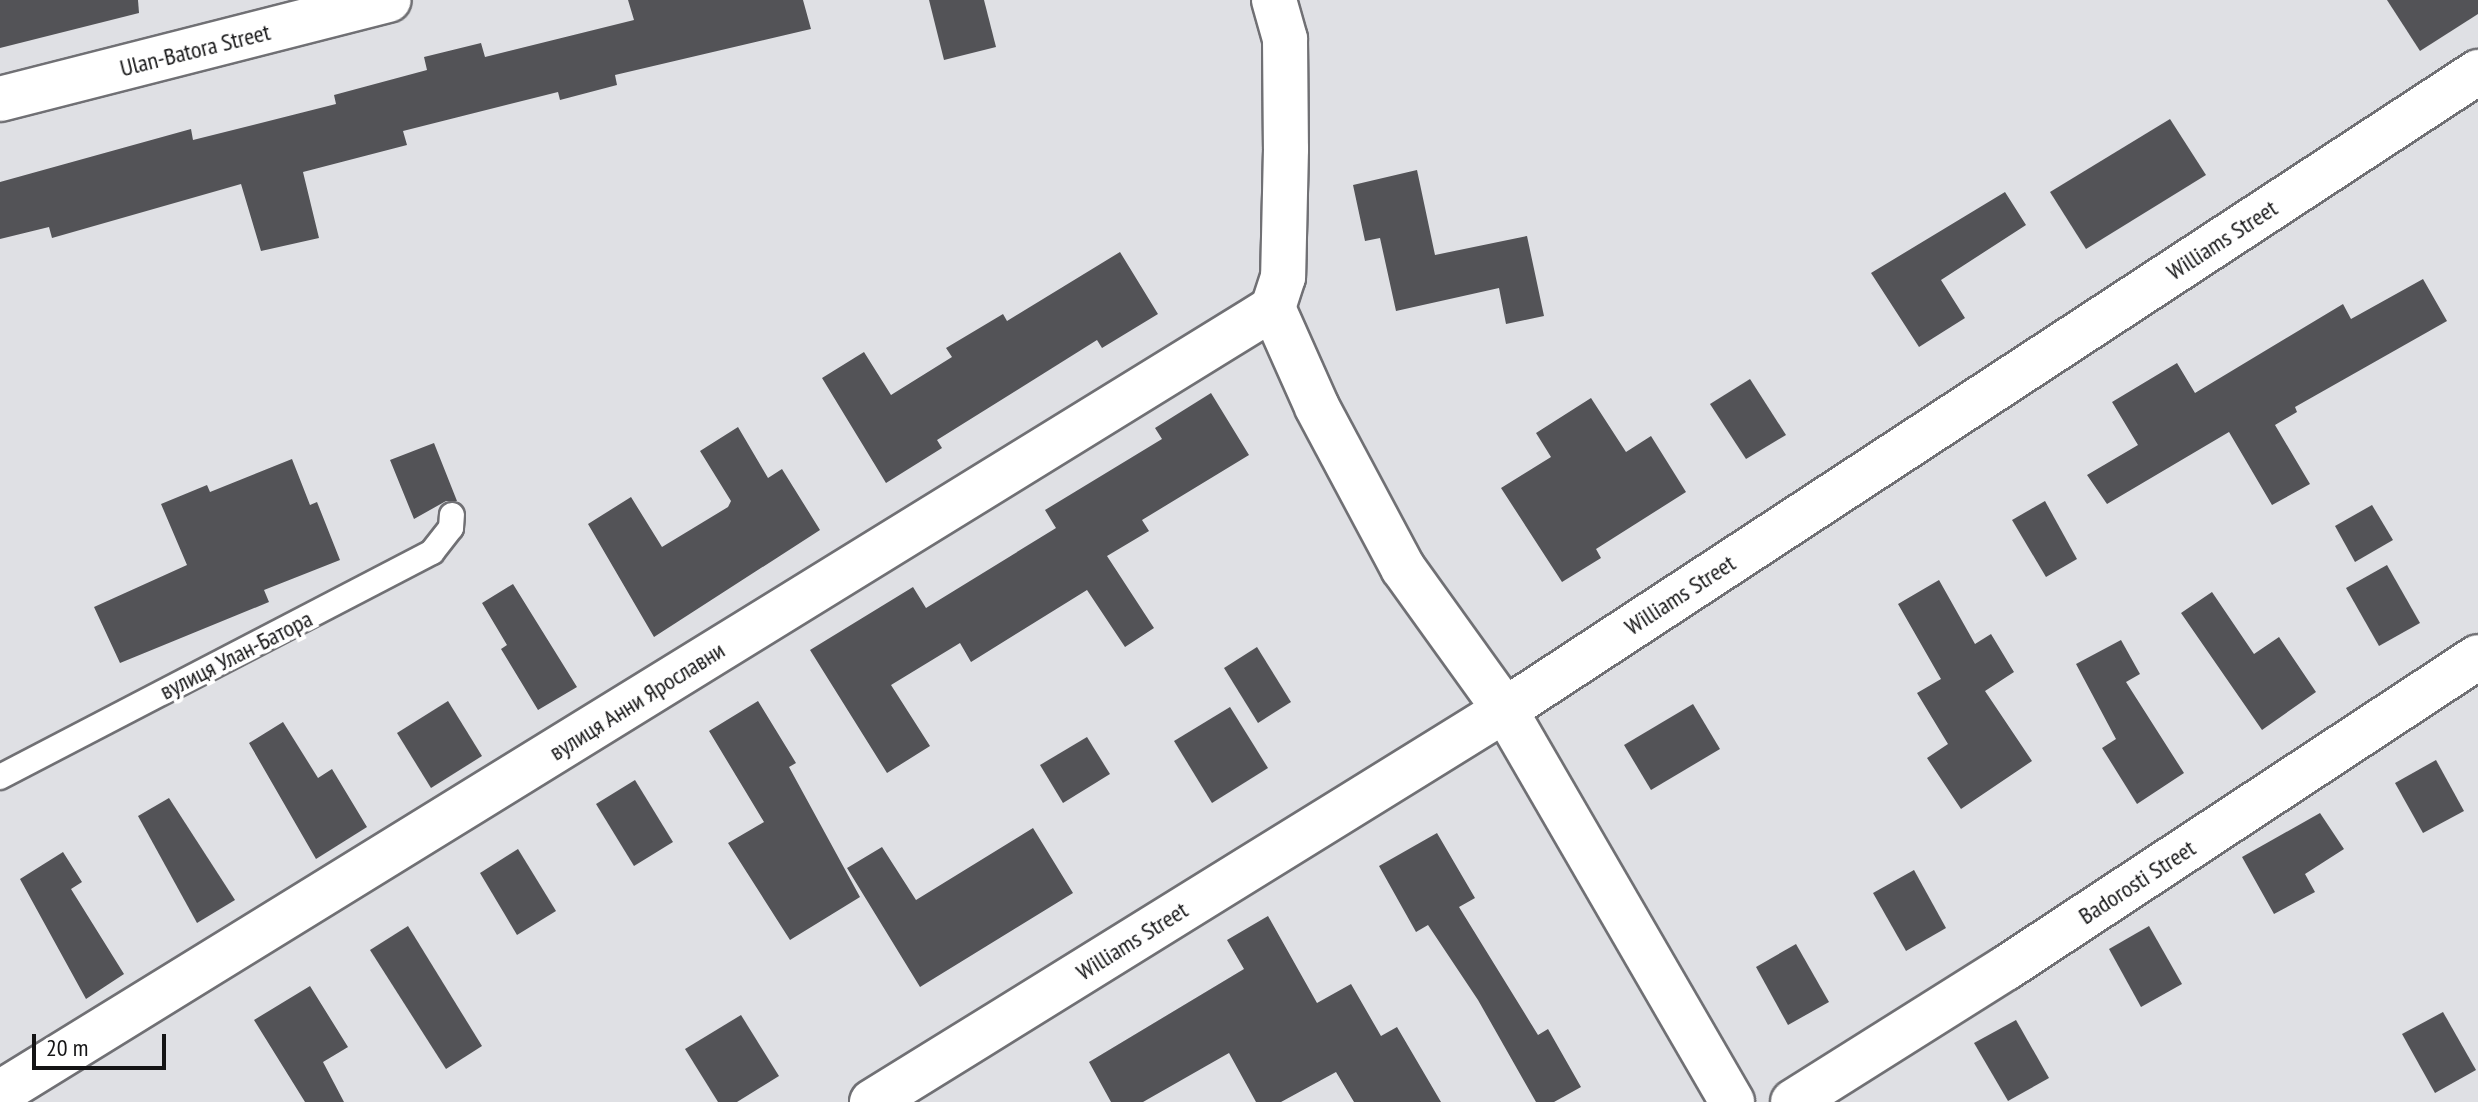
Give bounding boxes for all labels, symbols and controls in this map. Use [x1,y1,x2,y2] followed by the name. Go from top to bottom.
[117,17,273,83] street label: Ulan-Batora Street
[2161,194,2283,286] street label: Williams Street
[1619,549,1741,641] street label: Williams Street
[155,604,317,706] street label: вулиця Улан-Батора
[544,635,730,767] street label: вулиця Анни Ярославни
[2073,834,2201,930] street label: Badorosti Street
[1071,895,1193,987] street label: Williams Street
[36,1018,170,1068] scale bar
[46,1032,88,1063] text: 20 m

